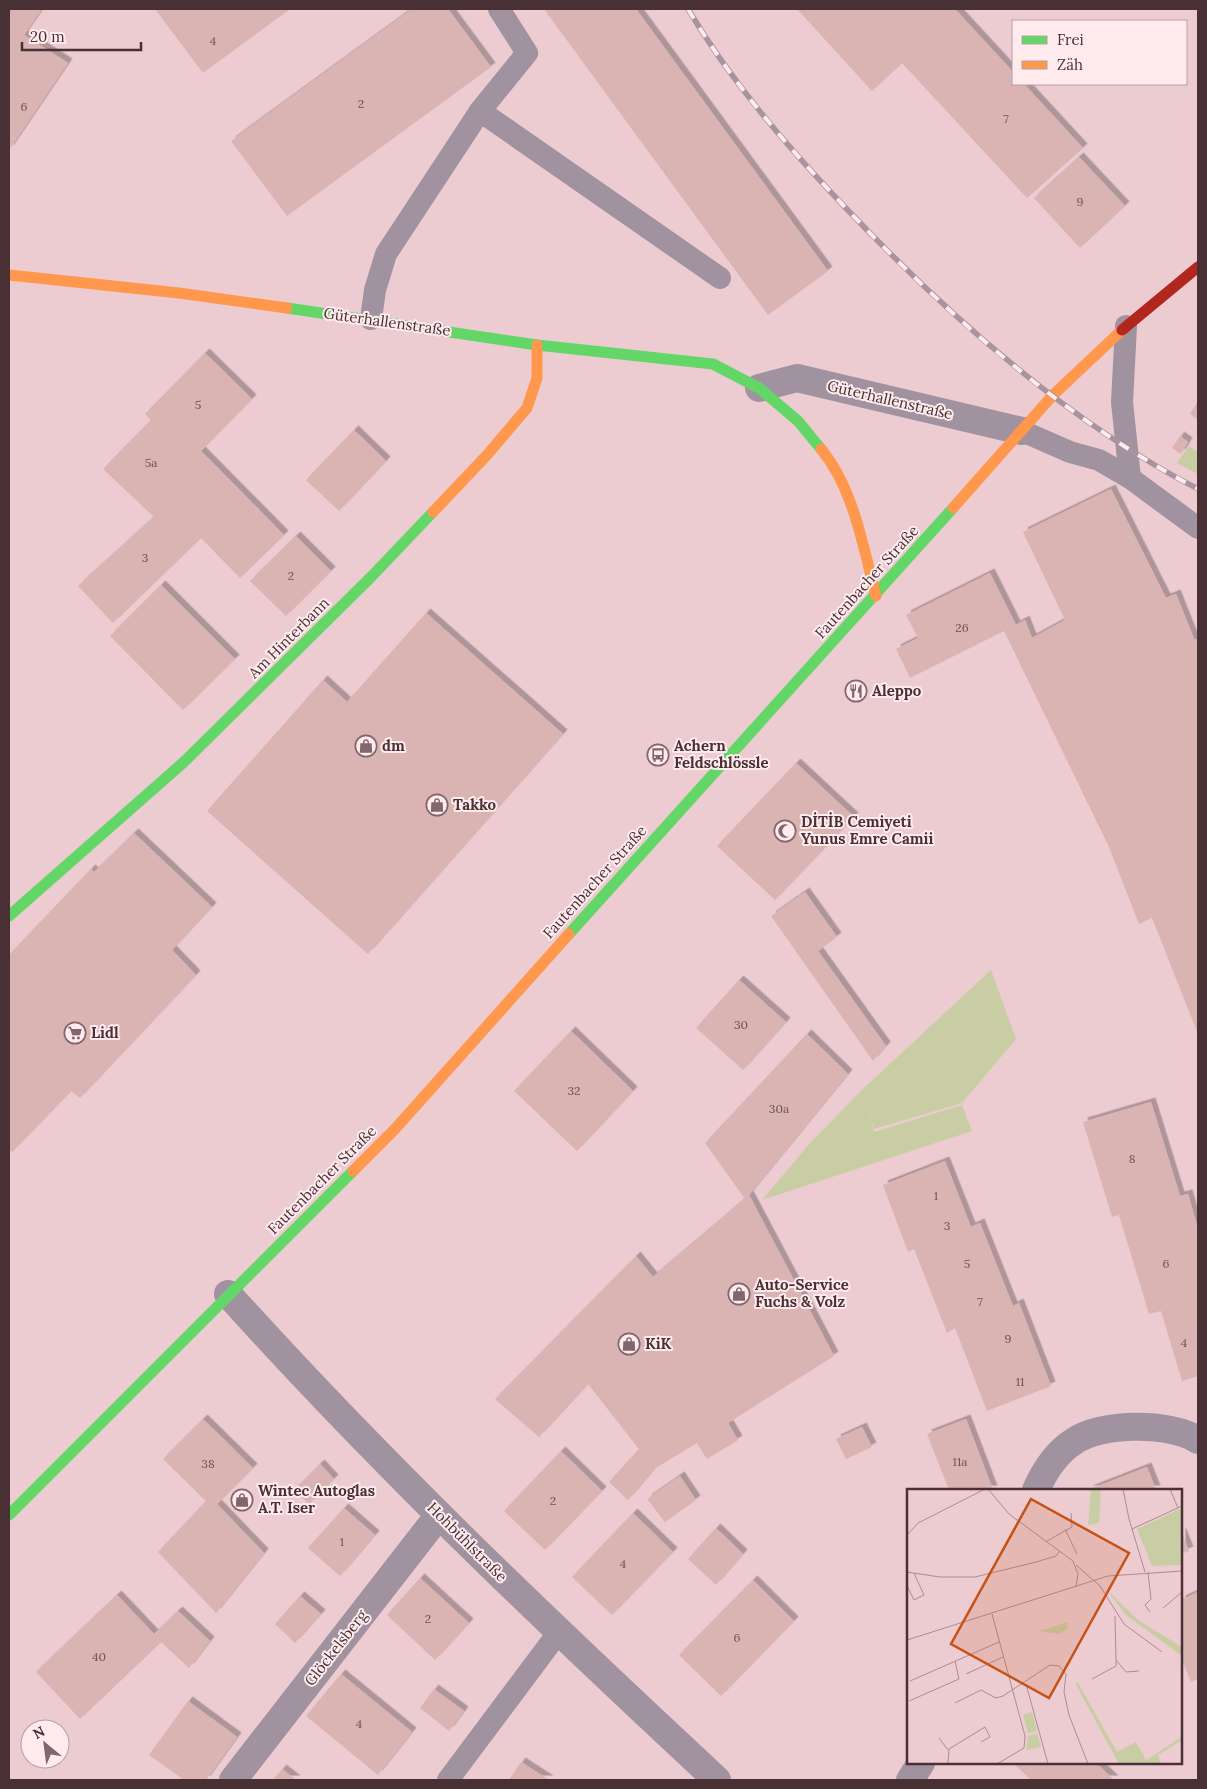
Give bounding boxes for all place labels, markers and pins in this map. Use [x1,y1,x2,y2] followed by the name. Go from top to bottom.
[844,679,868,703] restaurant icon: Aleppo
[872,681,922,700] place label: Aleppo
[354,734,378,758] shop icon: dm
[382,736,405,755] place label: dm
[674,736,768,772] place label: Achern Feldschlössle
[646,743,670,767] bus stop icon: Achern Feldschlössle
[425,793,449,817] shop icon: Takko
[453,795,497,814] place label: Takko
[801,812,933,848] place label: DİTİB Cemiyeti Yunus Emre Camii
[773,819,797,843] mosque icon: DİTİB Cemiyeti Yunus Emre Camii
[63,1021,87,1045] supermarket icon: Lidl
[91,1023,119,1042] place label: Lidl
[755,1275,849,1311] place label: Auto-Service Fuchs & Volz
[727,1282,751,1306] shop icon: Auto-Service Fuchs & Volz
[617,1332,641,1356] shop icon: KiK
[645,1334,671,1353] place label: KiK
[258,1481,375,1517] place label: Wintec Autoglas A.T. Iser
[230,1488,254,1512] shop icon: Wintec Autoglas A.T. Iser

